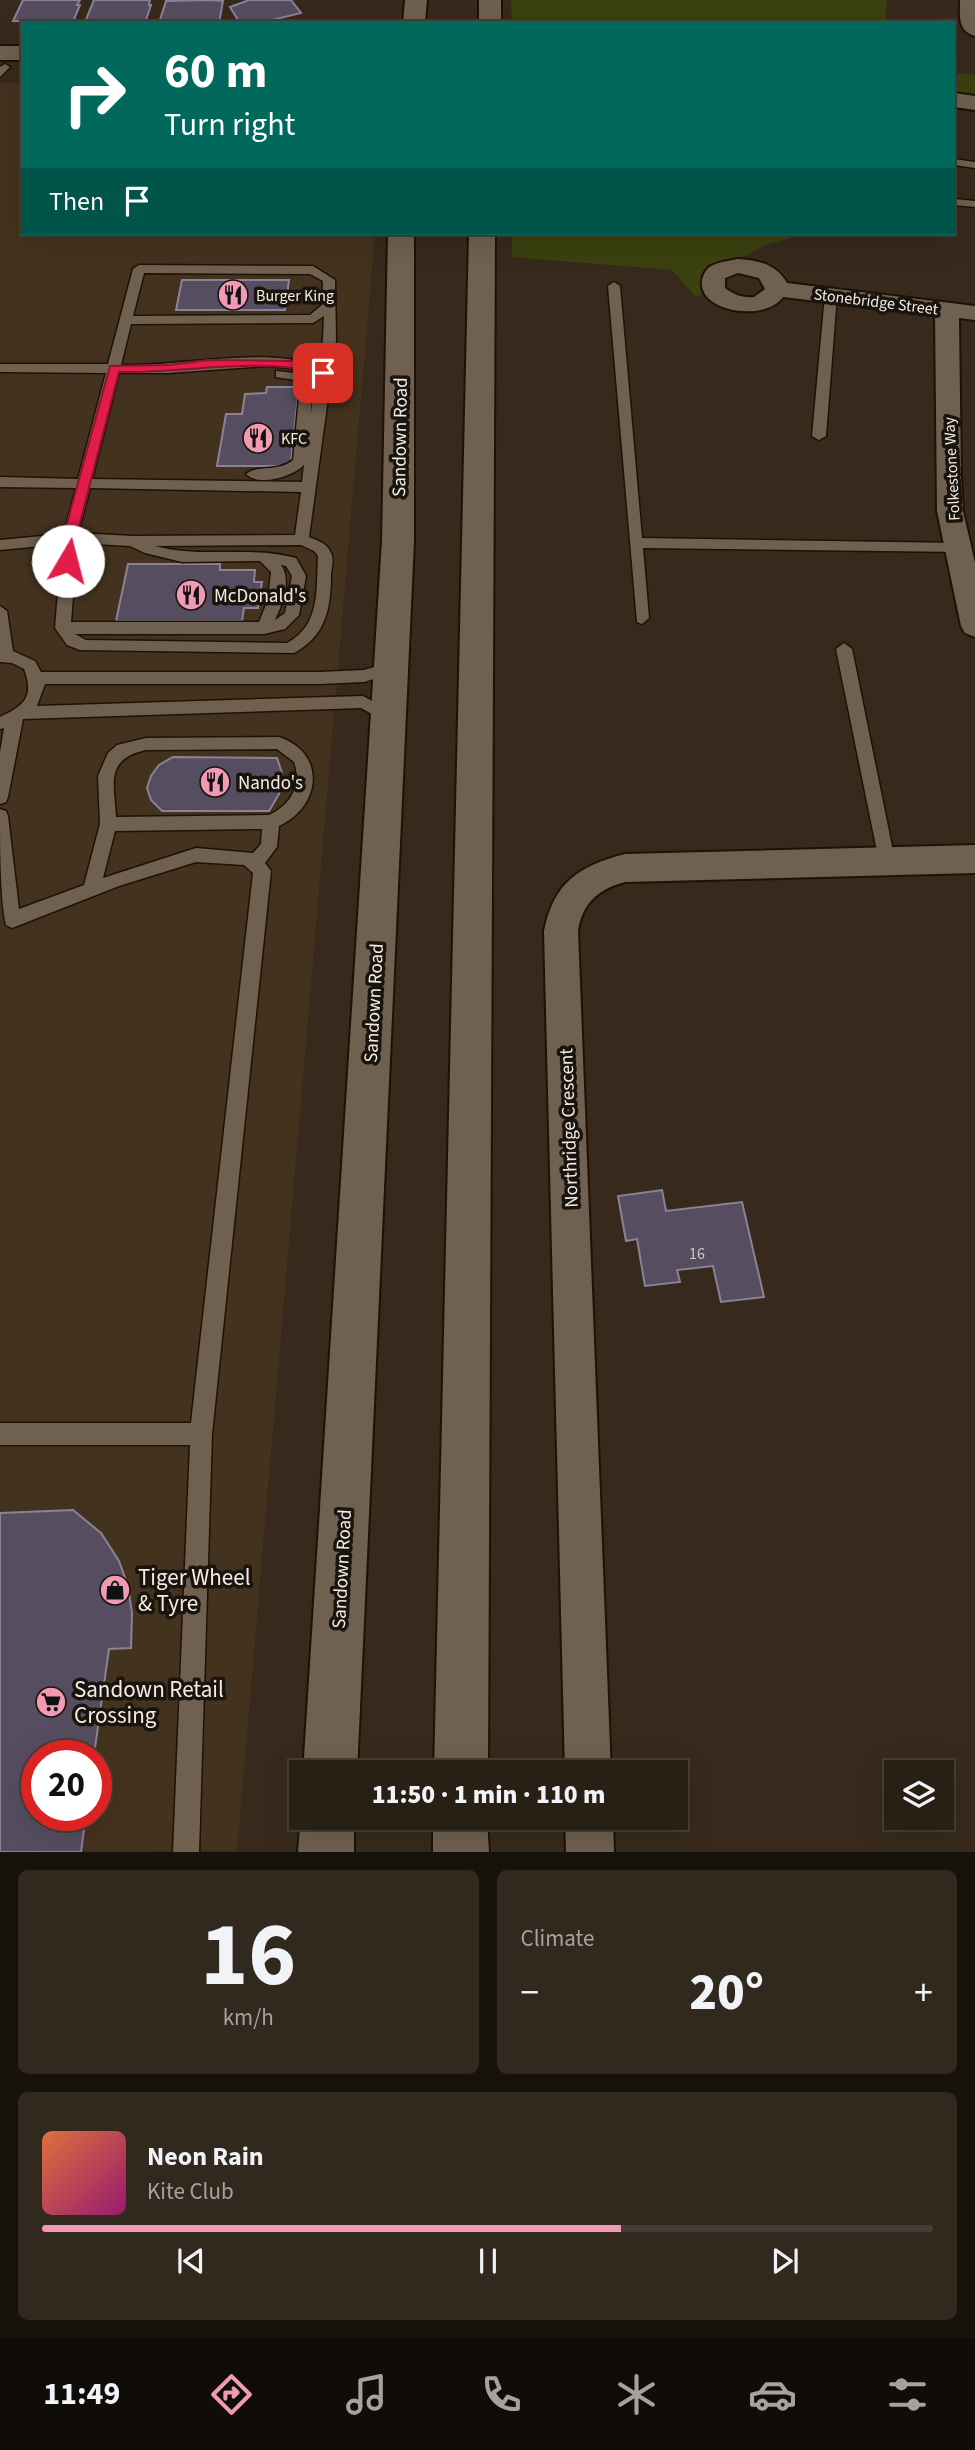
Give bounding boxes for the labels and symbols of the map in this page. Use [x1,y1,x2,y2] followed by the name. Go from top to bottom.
[216,278,250,312] restaurant icon: Burger King
[813,283,940,321] street label: Stonebridge Street
[256,285,334,307] place label: Burger King
[293,343,353,403] pin
[386,377,415,497] street label: Sandown Road
[938,416,966,521] street label: Folkestone Way
[241,421,275,455] restaurant icon: KFC
[281,428,307,450] place label: KFC
[31,524,105,598] position arrow
[174,578,208,612] restaurant icon: McDonald's
[214,583,306,610] place label: McDonald's
[198,765,232,799] restaurant icon: Nando's
[238,770,303,797] place label: Nando's
[358,943,391,1063] street label: Sandown Road
[553,1047,586,1208] street label: Northridge Crescent
[689,1243,705,1265] house number: 16
[326,1509,359,1629] street label: Sandown Road
[138,1561,251,1620] place label: Tiger Wheel & Tyre
[98,1573,132,1607] shop icon: Tiger Wheel & Tyre
[74,1673,224,1732] place label: Sandown Retail Crossing
[34,1685,68,1719] supermarket icon: Sandown Retail Crossing
[21,1740,112,1831] speed limit sign: 20

